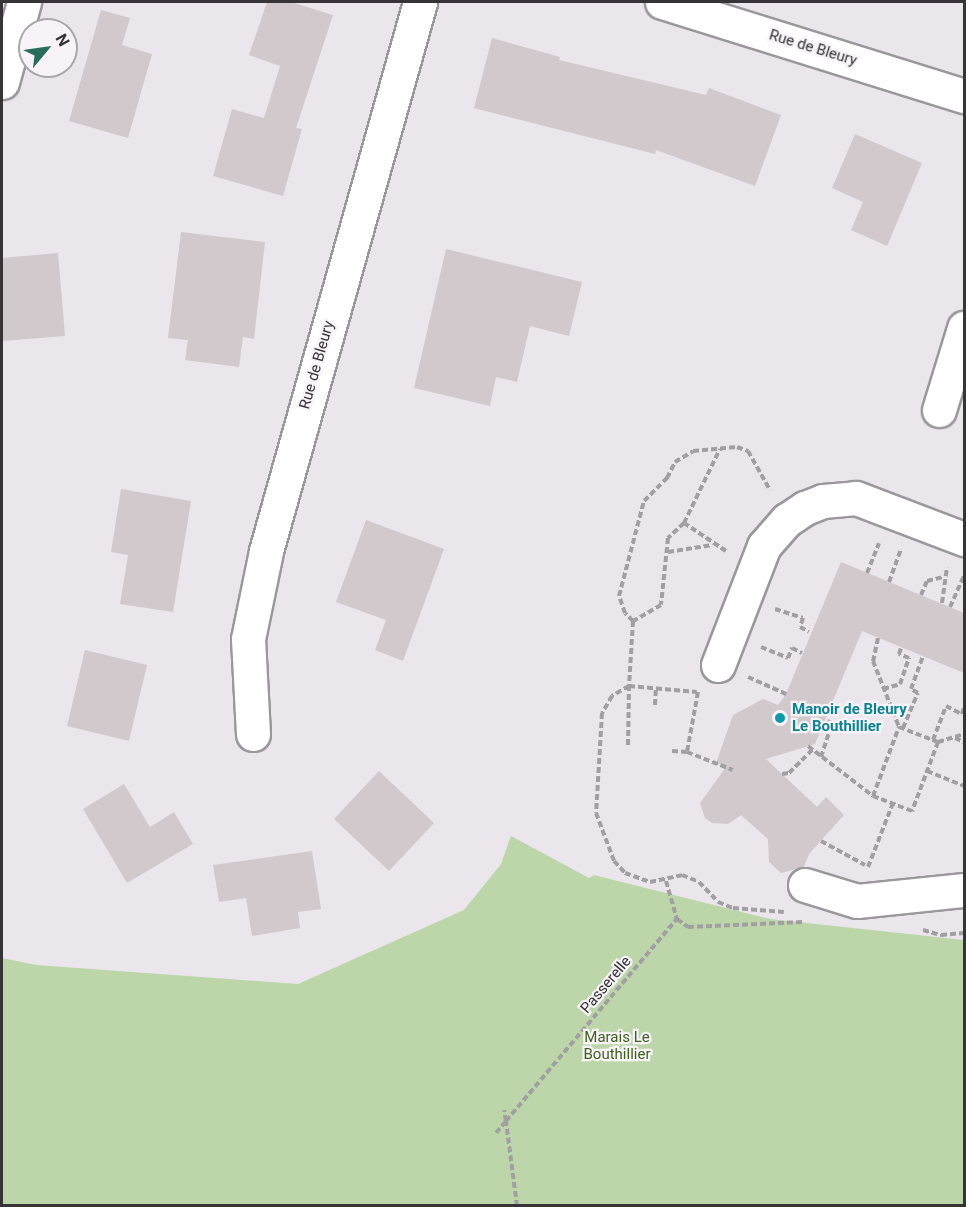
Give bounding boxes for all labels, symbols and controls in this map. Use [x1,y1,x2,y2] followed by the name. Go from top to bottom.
[18,18,78,78] north arrow
[767,26,859,70] street label: Rue de Bleury
[51,30,73,50] text: N
[296,319,338,411] street label: Rue de Bleury
[792,700,907,735] place label: Manoir de Bleury Le Bouthillier
[773,711,787,725] marker: Manoir de Bleury Le Bouthillier
[577,953,635,1017] street label: Passerelle
[584,1028,650,1063] park label: Marais Le Bouthillier

